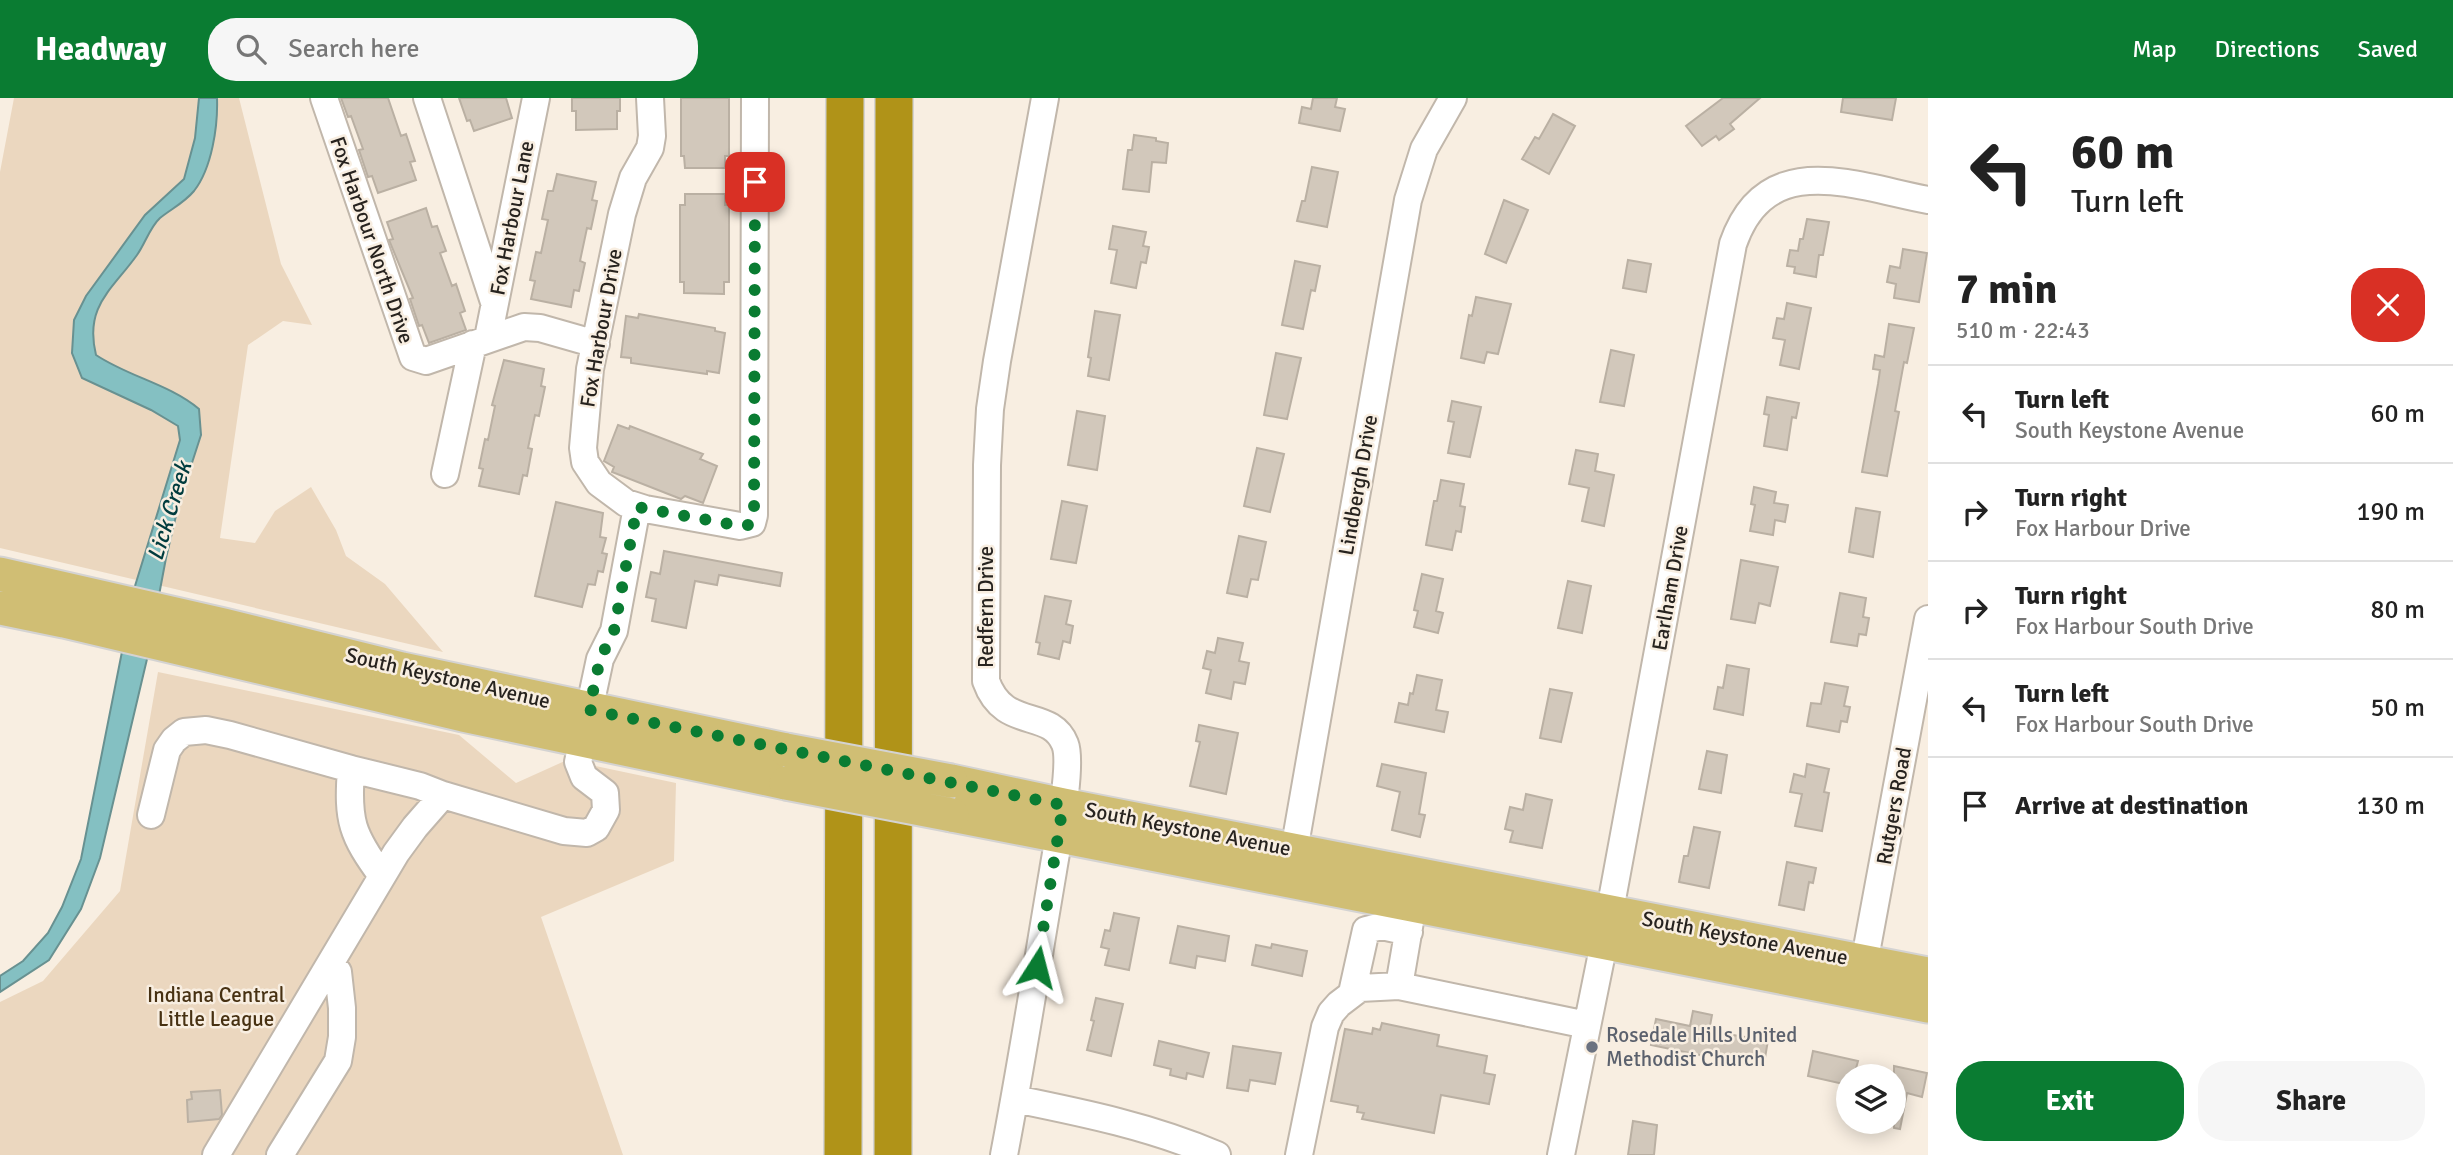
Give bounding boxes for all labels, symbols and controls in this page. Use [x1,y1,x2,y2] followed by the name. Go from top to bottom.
[208,18,698,81] search box
[35,29,166,70] text: Headway
[232,30,270,68] icon: search
[288,33,419,65] text: Search here
[2132,34,2177,64] text: Map
[2215,34,2320,64] text: Directions
[2358,34,2418,64] text: Saved
[2071,122,2174,182] text: 60 m
[1956,126,2047,217] icon: left
[324,133,420,347] street label: Fox Harbour North Drive
[484,139,540,297] street label: Fox Harbour Lane
[725,152,785,212] pin
[736,163,774,201] icon: arrive
[2071,182,2184,221] text: Turn left
[574,247,628,409] street label: Fox Harbour Drive
[1956,264,2057,315] text: 7 min
[2351,268,2425,342] button: close
[1956,316,2090,345] text: 510 m · 22:43
[2015,384,2109,416] text: Turn left
[1956,395,1994,433] icon: left
[2370,398,2425,430] text: 60 m
[1333,413,1383,557] street label: Lindbergh Drive
[2015,416,2244,445] text: South Keystone Avenue
[141,456,199,564] water label: Lick Creek
[2015,482,2127,514] text: Turn right
[1956,493,1994,531] icon: right
[2356,496,2425,528] text: 190 m
[2015,514,2191,543] text: Fox Harbour Drive
[1646,523,1694,653] street label: Earlham Drive
[973,546,999,668] street label: Redfern Drive
[2015,580,2127,612] text: Turn right
[1956,591,1994,629] icon: right
[2370,594,2425,626] text: 80 m
[2015,612,2254,641] text: Fox Harbour South Drive
[343,642,553,714] street label: South Keystone Avenue
[2015,678,2109,710] text: Turn left
[1956,689,1994,727] icon: left
[2370,692,2425,724] text: 50 m
[2015,710,2254,739] text: Fox Harbour South Drive
[1871,745,1917,867] street label: Rutgers Road
[1956,787,1994,825] icon: arrive
[2015,790,2248,822] text: Arrive at destination
[2356,790,2425,822] text: 130 m
[1083,796,1293,862] street label: South Keystone Avenue
[1640,905,1850,971] street label: South Keystone Avenue
[1000,930,1074,1004] position arrow
[147,982,285,1032] park label: Indiana Central Little League
[1606,1022,1797,1072] place label: Rosedale Hills United Methodist Church
[1584,1039,1600,1055] marker: Rosedale Hills United Methodist Church
[1956,1061,2184,1141] button: Exit
[2198,1061,2425,1141] button: Share
[1836,1064,1906,1134] map controls
[1836,1064,1906,1134] button: layers

